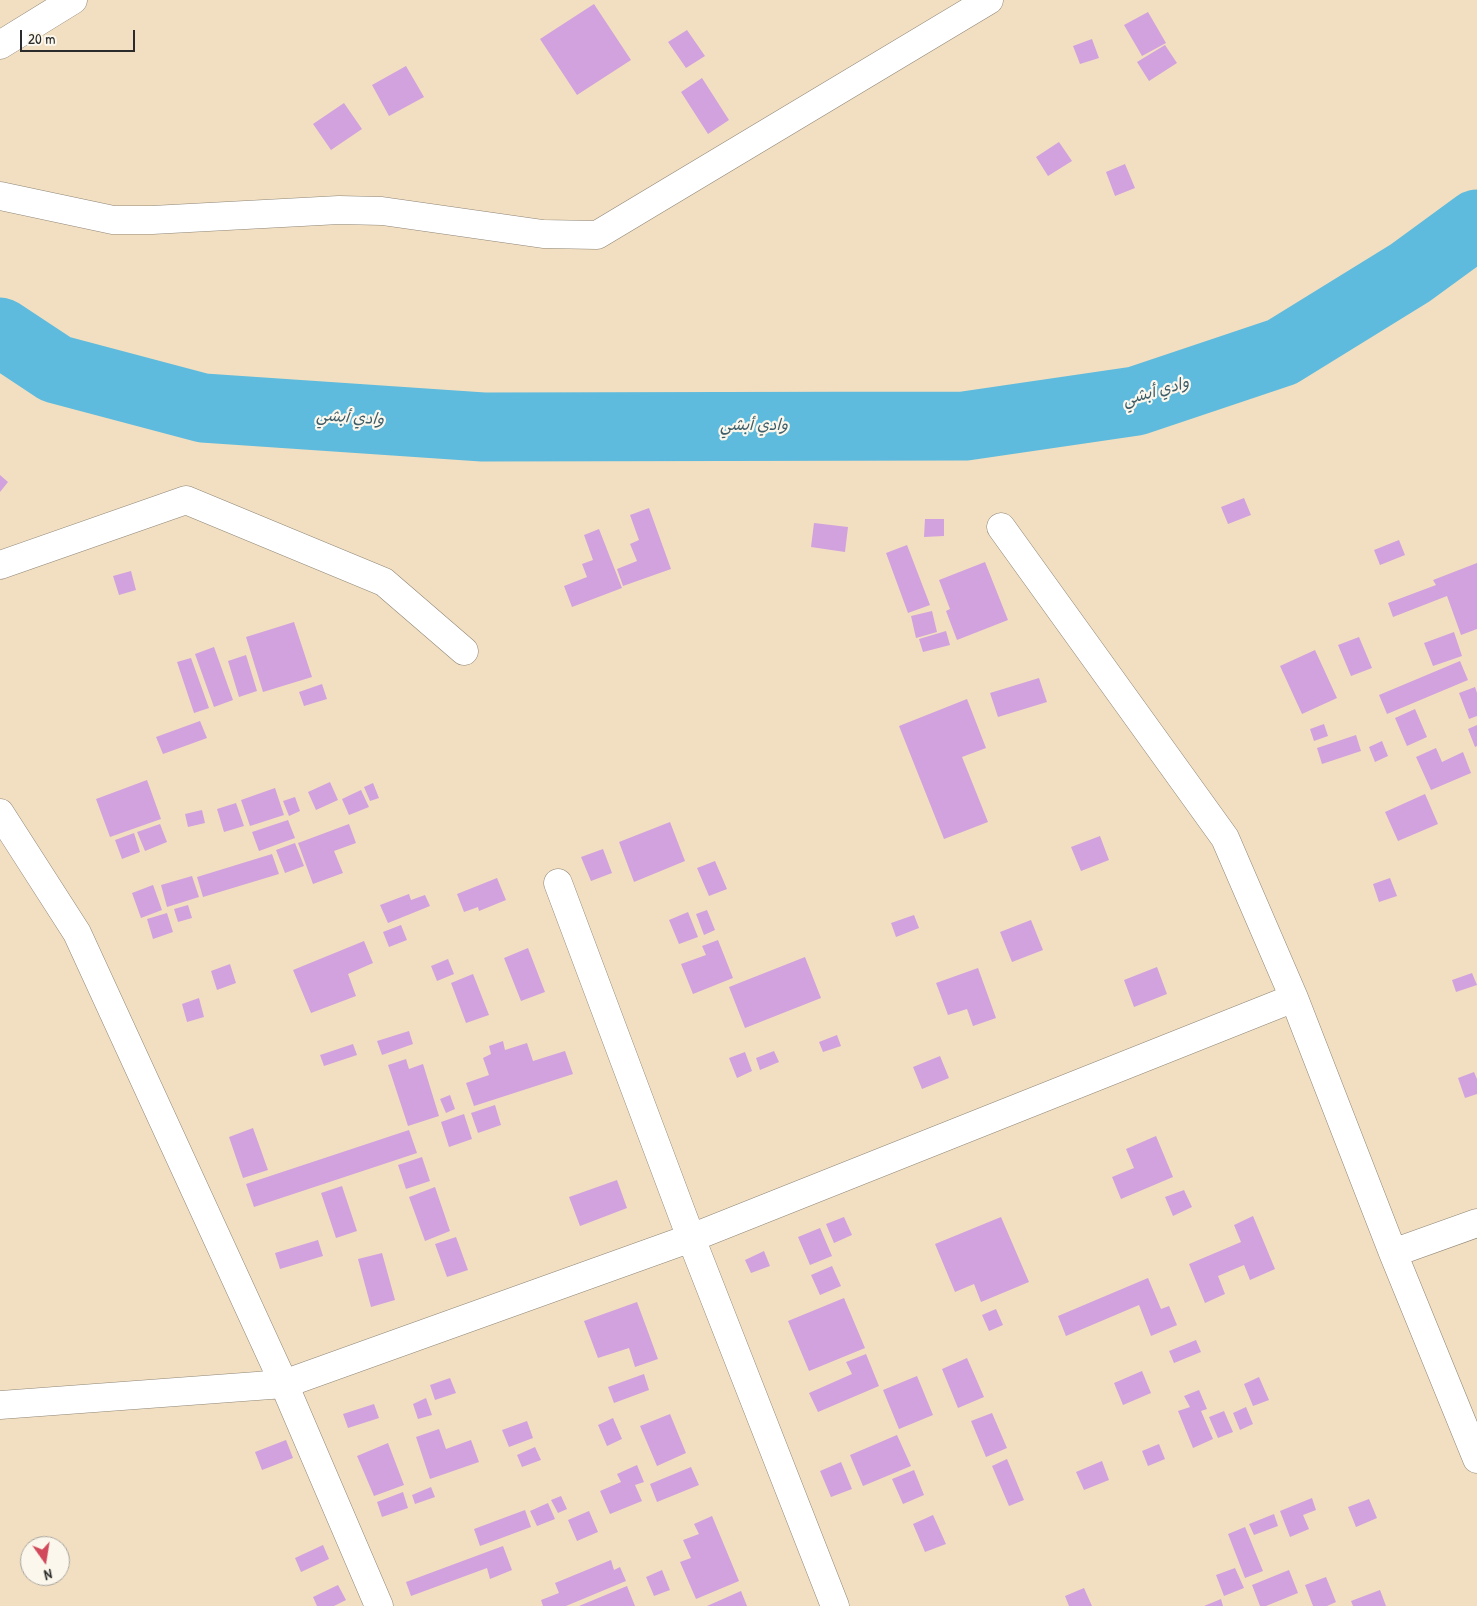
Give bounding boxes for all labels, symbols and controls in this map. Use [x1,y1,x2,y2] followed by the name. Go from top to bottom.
[22,20,138,52] scale bar
[28,28,55,49] text: 20 m
[1121,373,1191,411] water label: وادي أبشي
[316,406,384,430] water label: وادي أبشي
[720,416,788,436] water label: وادي أبشي
[20,1536,70,1586] north arrow
[43,1565,54,1585] text: N

